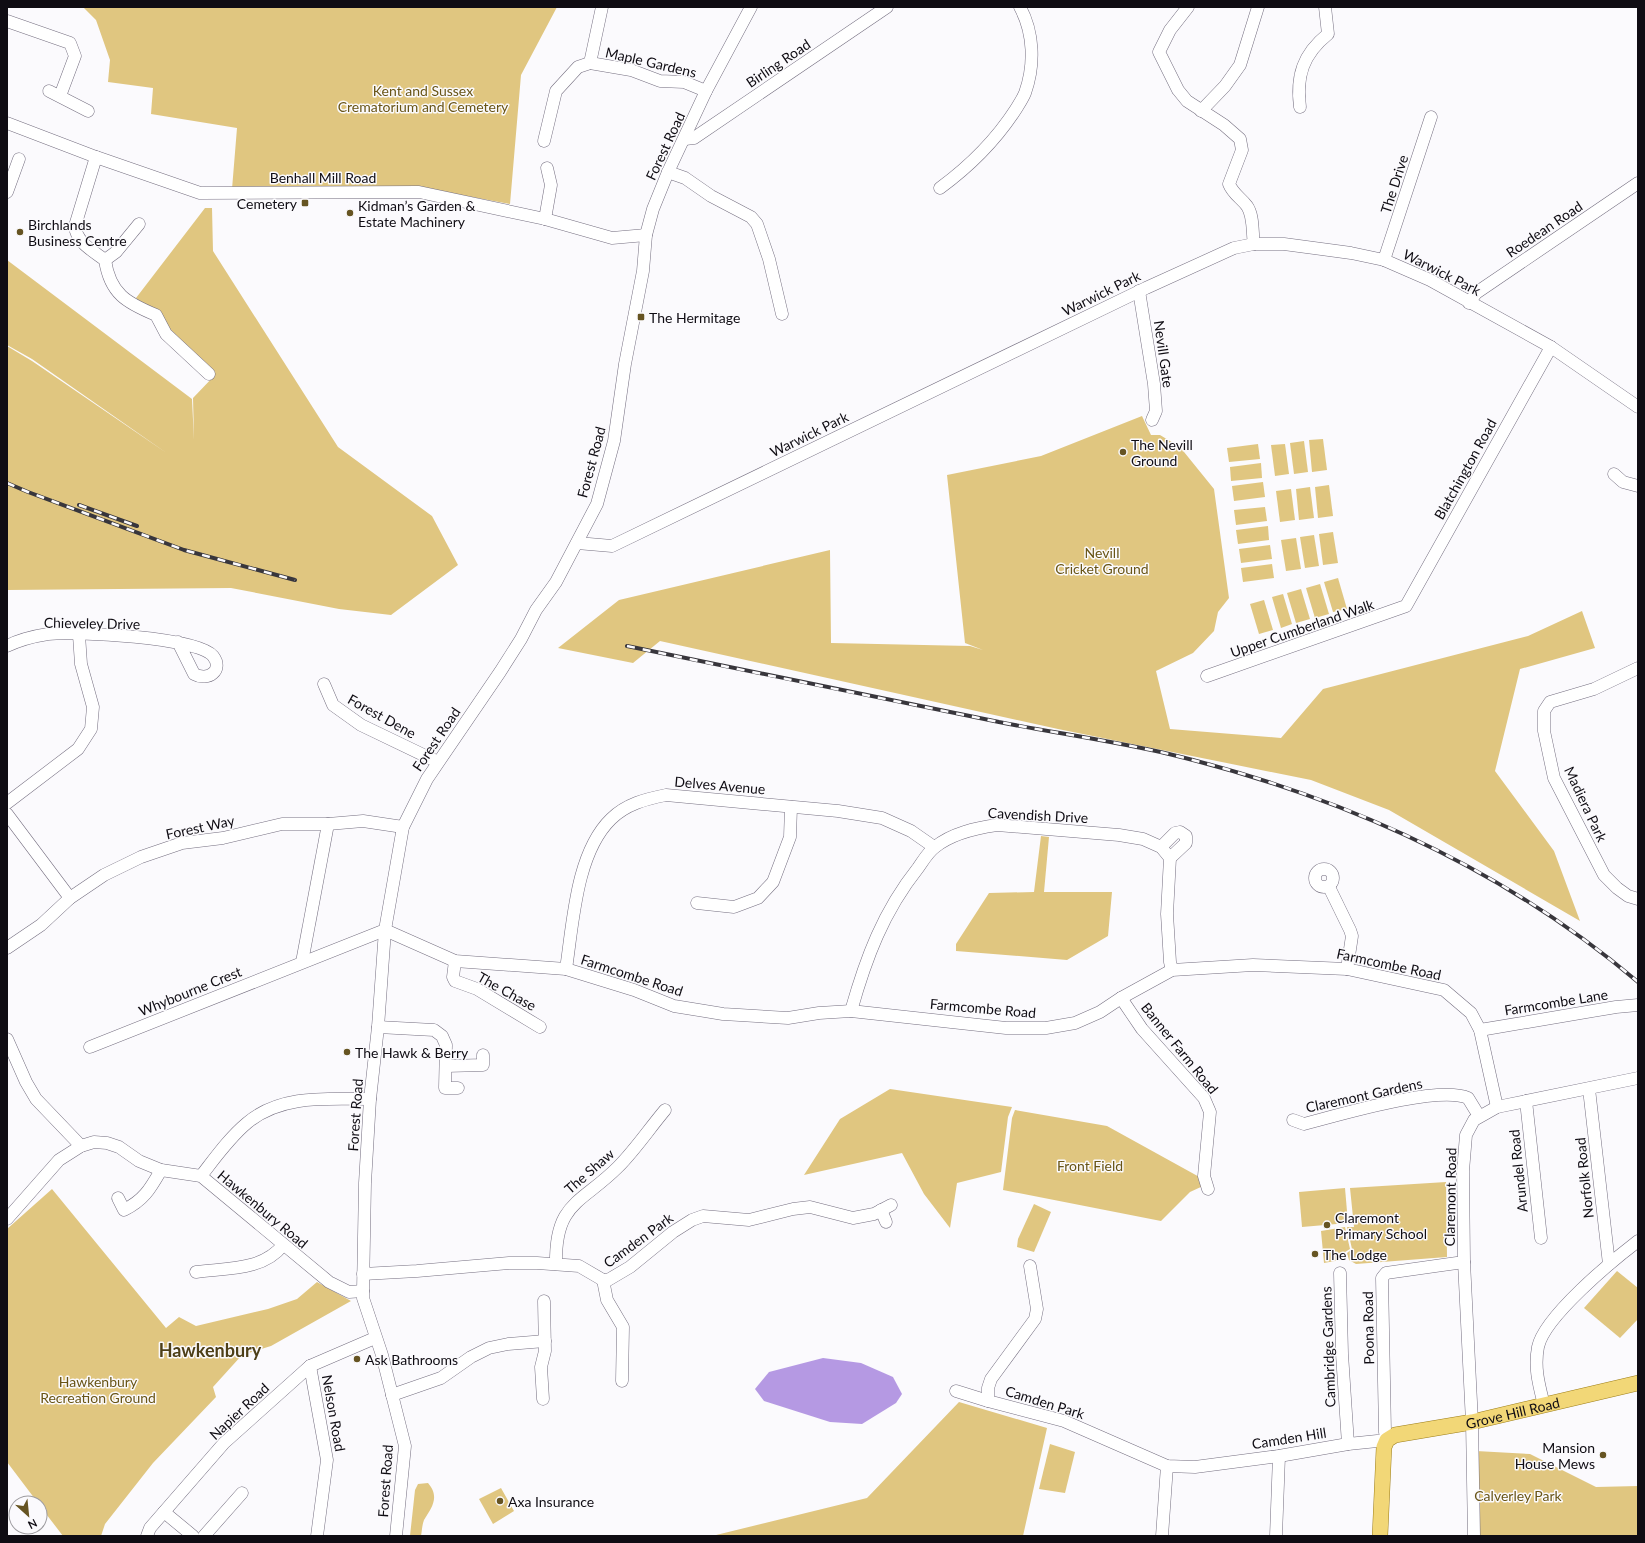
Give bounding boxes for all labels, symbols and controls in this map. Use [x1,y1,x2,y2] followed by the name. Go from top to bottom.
[743,35,813,91] street label: Birling Road
[604,43,698,81] street label: Maple Gardens
[338,82,509,115] park label: Kent and Sussex Crematorium and Cemetery
[642,109,688,183] street label: Forest Road
[1377,153,1411,215] street label: The Drive
[270,169,376,186] street label: Benhall Mill Road
[237,195,298,212] place label: Cemetery
[358,197,475,230] place label: Kidman’s Garden & Estate Machinery
[1503,197,1585,261] street label: Roedean Road
[300,198,310,208] marker: Cemetery
[345,208,355,218] marker: Kidman’s Garden & Estate Machinery
[28,216,127,249] place label: Birchlands Business Centre
[15,227,25,237] marker: Birchlands Business Centre
[1400,245,1484,299] street label: Warwick Park
[1059,266,1144,319] street label: Warwick Park
[649,309,740,326] place label: The Hermitage
[636,312,646,322] marker: The Hermitage
[1151,319,1177,389] street label: Nevill Gate
[767,407,852,460] street label: Warwick Park
[1430,416,1500,522] street label: Blatchington Road
[573,424,609,500] street label: Forest Road
[1131,436,1193,469] place label: The Nevill Ground
[1118,447,1128,457] marker: The Nevill Ground
[1055,544,1149,577] park label: Nevill Cricket Ground
[1228,595,1377,661] street label: Upper Cumberland Walk
[44,614,140,632] street label: Chieveley Drive
[345,690,419,742] street label: Forest Dene
[408,704,464,774] street label: Forest Road
[1561,764,1611,845] street label: Madiera Park
[674,773,766,797] street label: Delves Avenue
[987,804,1089,826] street label: Cavendish Drive
[164,811,237,843] street label: Forest Way
[1335,945,1443,983] street label: Farmcombe Road
[579,950,685,1000] street label: Farmcombe Road
[136,963,244,1019] street label: Whybourne Crest
[475,968,539,1014] street label: The Chase
[1503,985,1609,1019] street label: Farmcombe Lane
[929,995,1037,1021] street label: Farmcombe Road
[1138,999,1222,1097] street label: Banner Farm Road
[355,1044,469,1061] place label: The Hawk & Berry
[342,1047,352,1057] marker: The Hawk & Berry
[1304,1074,1424,1116] street label: Claremont Gardens
[344,1078,366,1152] street label: Forest Road
[1505,1129,1531,1213] street label: Arundel Road
[1571,1137,1597,1219] street label: Norfolk Road
[561,1145,617,1197] street label: The Shaw
[1441,1148,1459,1246] street label: Claremont Road
[1057,1157,1123,1174] park label: Front Field
[214,1166,312,1252] street label: Hawkenbury Road
[600,1209,677,1271] street label: Camden Park
[1335,1209,1427,1242] place label: Claremont Primary School
[1322,1220,1332,1230] marker: Claremont Primary School
[1323,1246,1387,1263] place label: The Lodge
[1310,1249,1320,1259] marker: The Lodge
[1317,1286,1339,1408] street label: Cambridge Gardens
[1359,1291,1377,1365] street label: Poona Road
[159,1339,262,1361] district label: Hawkenbury
[365,1351,458,1368] place label: Ask Bathrooms
[352,1354,362,1364] marker: Ask Bathrooms
[40,1373,156,1406] park label: Hawkenbury Recreation Ground
[319,1373,349,1453] street label: Nelson Road
[206,1379,272,1443] street label: Napier Road
[1003,1382,1087,1422] street label: Camden Park
[1464,1393,1561,1431] street label: Grove Hill Road
[1251,1424,1327,1452] street label: Camden Hill
[1515,1439,1595,1472] place label: Mansion House Mews
[374,1444,396,1518] street label: Forest Road
[1598,1450,1608,1460] marker: Mansion House Mews
[1474,1487,1563,1504] park label: Calverley Park
[508,1493,594,1510] place label: Axa Insurance
[8,1495,48,1535] north arrow
[495,1496,505,1506] marker: Axa Insurance
[26,1517,39,1532] text: N

